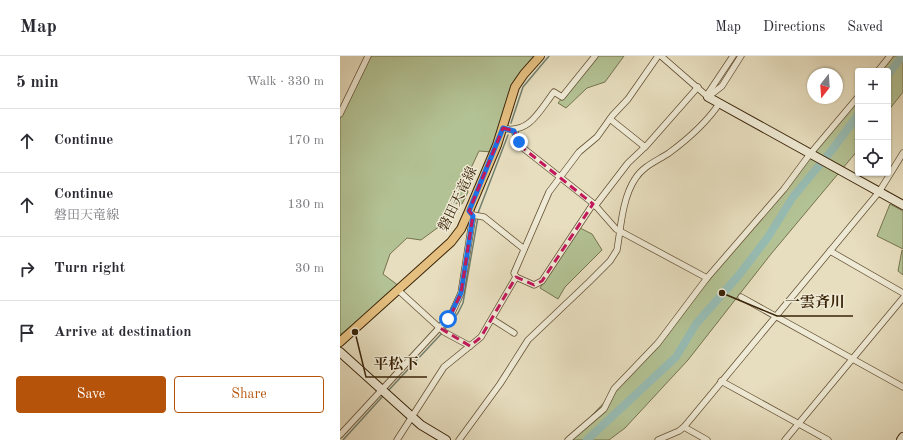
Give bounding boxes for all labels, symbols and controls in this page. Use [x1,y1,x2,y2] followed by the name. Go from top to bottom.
[20,18,57,37] text: Map
[715,20,741,34] text: Map
[763,20,825,34] text: Directions
[847,20,883,34] text: Saved
[807,68,843,104] north arrow
[855,68,891,176] map controls
[855,68,891,104] button: +
[16,74,59,91] text: 5 min
[247,75,324,88] text: Walk · 330 m
[855,104,891,140] button: −
[16,130,38,152] icon: ahead
[54,133,113,148] text: Continue
[510,133,528,151] route end
[287,134,324,147] text: 170 m
[855,140,891,176] button: locate
[435,164,480,234] street label: 磐田天竜線
[54,187,113,202] text: Continue
[16,194,38,216] icon: ahead
[287,198,324,211] text: 130 m
[54,209,119,222] text: 磐田天竜線
[16,258,38,280] icon: right
[54,261,125,276] text: Turn right
[295,262,324,275] text: 30 m
[777,289,853,316] callout: 一雲斉川
[785,294,845,311] text: 一雲斉川
[439,310,457,328] route start
[16,322,38,344] icon: arrive
[54,325,192,340] text: Arrive at destination
[366,350,427,377] callout: 平松下
[373,356,419,373] text: 平松下
[16,376,166,413] button: Save
[174,376,324,413] button: Share

